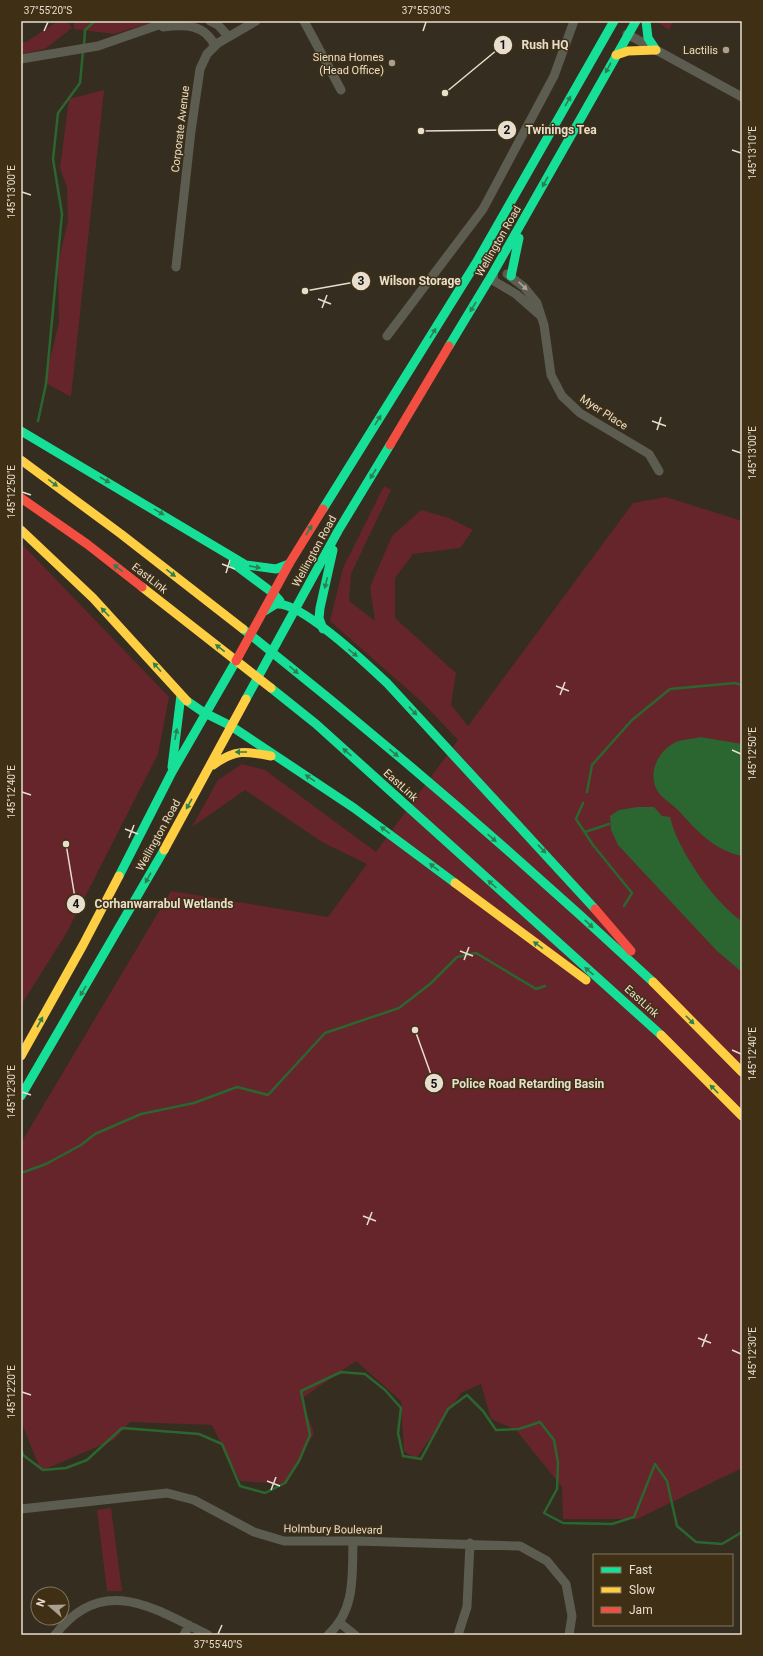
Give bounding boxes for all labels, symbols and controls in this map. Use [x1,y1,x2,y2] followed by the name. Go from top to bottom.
[24,5,72,16] text: 37°55'20"S
[402,5,450,16] text: 37°55'30"S
[493,33,576,57] callout: Rush HQ
[500,38,506,52] text: 1
[521,38,569,52] text: Rush HQ
[683,44,718,57] place label: Lactilis
[721,45,731,55] marker: Lactilis
[313,51,384,77] place label: Sienna Homes (Head Office)
[387,58,397,68] marker: Sienna Homes (Head Office)
[605,62,612,74] one-way arrow
[169,85,192,173] street label: Corporate Avenue
[565,95,572,107] one-way arrow
[497,118,604,142] callout: Twinings Tea
[504,123,511,137] text: 2
[525,123,597,137] text: Twinings Tea
[747,126,758,180] text: 145°13'10"E
[6,165,17,219] text: 145°13'00"E
[542,176,549,187] one-way arrow
[473,204,524,279] street label: Wellington Road
[351,269,469,293] callout: Wilson Storage
[358,274,365,288] text: 3
[379,274,461,288] text: Wilson Storage
[518,281,528,291] one-way arrow
[470,301,477,313] one-way arrow
[429,328,437,338] one-way arrow
[577,392,630,433] street label: Myer Place
[374,415,382,425] one-way arrow
[747,426,758,480] text: 145°13'00"E
[6,465,17,519] text: 145°12'50"E
[369,469,377,479] one-way arrow
[100,476,110,484] one-way arrow
[47,479,58,487] one-way arrow
[154,508,164,516] one-way arrow
[289,513,339,589] street label: Wellington Road
[305,524,312,536] one-way arrow
[129,560,170,597] street label: EastLink
[112,564,123,572] one-way arrow
[249,564,261,570] one-way arrow
[166,568,177,577] one-way arrow
[322,577,328,589] one-way arrow
[101,607,110,617] one-way arrow
[215,644,226,652] one-way arrow
[348,648,359,657] one-way arrow
[153,663,162,672] one-way arrow
[289,665,300,674] one-way arrow
[409,706,418,716] one-way arrow
[747,727,758,781] text: 145°12'50"E
[173,728,179,740] one-way arrow
[342,748,352,757] one-way arrow
[234,749,247,755] one-way arrow
[388,749,399,758] one-way arrow
[6,765,17,819] text: 145°12'40"E
[381,767,421,804] street label: EastLink
[305,774,315,782] one-way arrow
[133,797,183,873] street label: Wellington Road
[186,798,192,810] one-way arrow
[379,826,390,834] one-way arrow
[488,833,497,842] one-way arrow
[537,844,546,855] one-way arrow
[429,863,440,871] one-way arrow
[144,872,151,884] one-way arrow
[487,879,497,889] one-way arrow
[66,892,241,916] callout: Corhanwarrabul Wetlands
[73,897,80,911] text: 4
[95,897,233,911] text: Corhanwarrabul Wetlands
[584,920,595,929] one-way arrow
[533,941,544,949] one-way arrow
[584,966,595,975] one-way arrow
[622,983,662,1020] street label: EastLink
[79,985,86,997] one-way arrow
[686,1015,695,1025] one-way arrow
[37,1016,44,1028] one-way arrow
[747,1027,758,1081] text: 145°12'40"E
[6,1065,17,1119] text: 145°12'30"E
[424,1071,613,1095] callout: Police Road Retarding Basin
[431,1077,438,1091] text: 5
[452,1077,605,1091] text: Police Road Retarding Basin
[710,1084,719,1094] one-way arrow
[747,1327,758,1381] text: 145°12'30"E
[6,1365,17,1419] text: 145°12'20"E
[283,1522,383,1537] street label: Holmbury Boulevard
[593,1554,733,1626] legend
[629,1563,652,1577] text: Fast
[629,1583,655,1597] text: Slow
[30,1586,70,1626] north arrow
[34,1597,49,1609] text: N
[629,1603,653,1617] text: Jam
[194,1639,242,1650] text: 37°55'40"S

